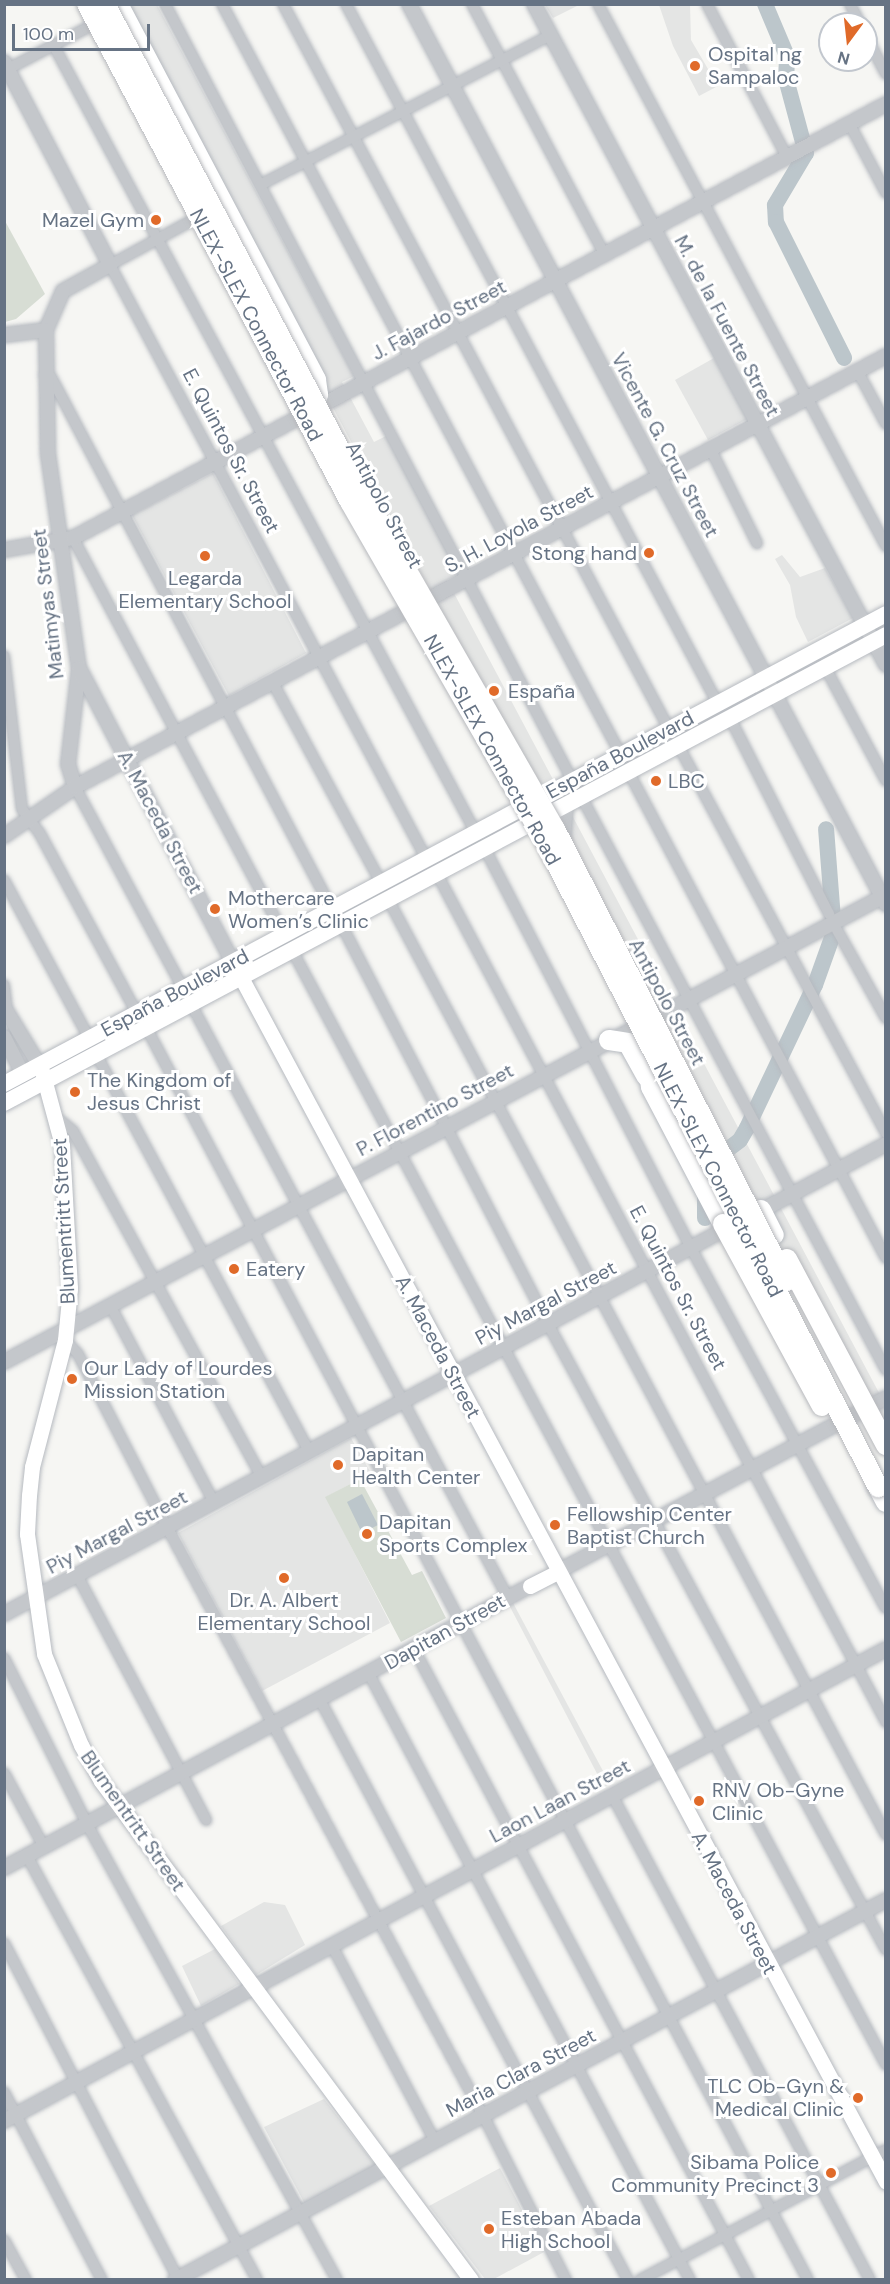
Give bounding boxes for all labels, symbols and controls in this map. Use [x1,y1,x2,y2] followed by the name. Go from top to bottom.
[15,12,153,50] scale bar
[818,12,878,72] north arrow
[23,22,74,46] text: 100 m
[708,42,802,89] place label: Ospital ng Sampaloc
[835,46,852,70] text: N
[686,57,704,75] marker: Ospital ng Sampaloc
[184,205,328,445] street label: NLEX-SLEX Connector Road
[42,208,144,232] place label: Mazel Gym
[149,213,163,227] marker: Mazel Gym
[669,231,785,421] street label: M. de la Fuente Street
[368,274,510,366] street label: J. Fajardo Street
[606,349,724,541] street label: Vicente G. Cruz Street
[178,365,284,537] street label: E. Quintos Sr. Street
[341,438,427,572] street label: Antipolo Street
[441,480,597,578] street label: S. H. Loyola Street
[27,528,69,680] street label: Matimyas Street
[532,541,637,565] place label: Stong hand
[642,546,656,560] marker: Stong hand
[198,549,212,563] marker: Legarda Elementary School
[118,566,292,613] place label: Legarda Elementary School
[419,631,565,869] street label: NLEX-SLEX Connector Road
[508,679,575,703] place label: España
[485,682,503,700] marker: España
[542,706,698,804] street label: España Boulevard
[112,746,208,898] street label: A. Maceda Street
[668,769,705,793] place label: LBC
[649,774,663,788] marker: LBC
[228,886,369,933] place label: Mothercare Women’s Clinic
[206,900,224,918] marker: Mothercare Women’s Clinic
[624,935,710,1069] street label: Antipolo Street
[97,944,253,1042] street label: España Boulevard
[352,1058,518,1162] street label: P. Florentino Street
[648,1059,788,1301] street label: NLEX-SLEX Connector Road
[87,1068,231,1115] place label: The Kingdom of Jesus Christ
[68,1085,82,1099] marker: The Kingdom of Jesus Christ
[48,1137,80,1305] street label: Blumentritt Street
[625,1202,731,1374] street label: E. Quintos Sr. Street
[471,1256,621,1350] street label: Piy Margal Street
[246,1257,305,1281] place label: Eatery
[227,1262,241,1276] marker: Eatery
[390,1271,486,1423] street label: A. Maceda Street
[84,1356,272,1403] place label: Our Lady of Lourdes Mission Station
[65,1372,79,1386] marker: Our Lady of Lourdes Mission Station
[352,1442,480,1489] place label: Dapitan Health Center
[329,1456,347,1474] marker: Dapitan Health Center
[42,1485,192,1579] street label: Piy Margal Street
[567,1502,732,1549] place label: Fellowship Center Baptist Church
[379,1510,527,1557] place label: Dapitan Sports Complex
[548,1518,562,1532] marker: Fellowship Center Baptist Church
[360,1527,374,1541] marker: Dapitan Sports Complex
[277,1571,291,1585] marker: Dr. A. Albert Elementary School
[197,1588,371,1635] place label: Dr. A. Albert Elementary School
[381,1589,509,1675] street label: Dapitan Street
[75,1746,191,1896] street label: Blumentritt Street
[486,1754,634,1848] street label: Laon Laan Street
[712,1778,844,1825] place label: RNV Ob-Gyne Clinic
[690,1792,708,1810] marker: RNV Ob-Gyne Clinic
[686,1827,782,1979] street label: A. Maceda Street
[442,2023,600,2123] street label: Maria Clara Street
[707,2074,844,2121] place label: TLC Ob-Gyn & Medical Clinic
[849,2089,867,2107] marker: TLC Ob-Gyn & Medical Clinic
[611,2150,819,2197] place label: Sibama Police Community Precinct 3
[824,2166,838,2180] marker: Sibama Police Community Precinct 3
[501,2206,641,2253] place label: Esteban Abada High School
[482,2222,496,2236] marker: Esteban Abada High School

